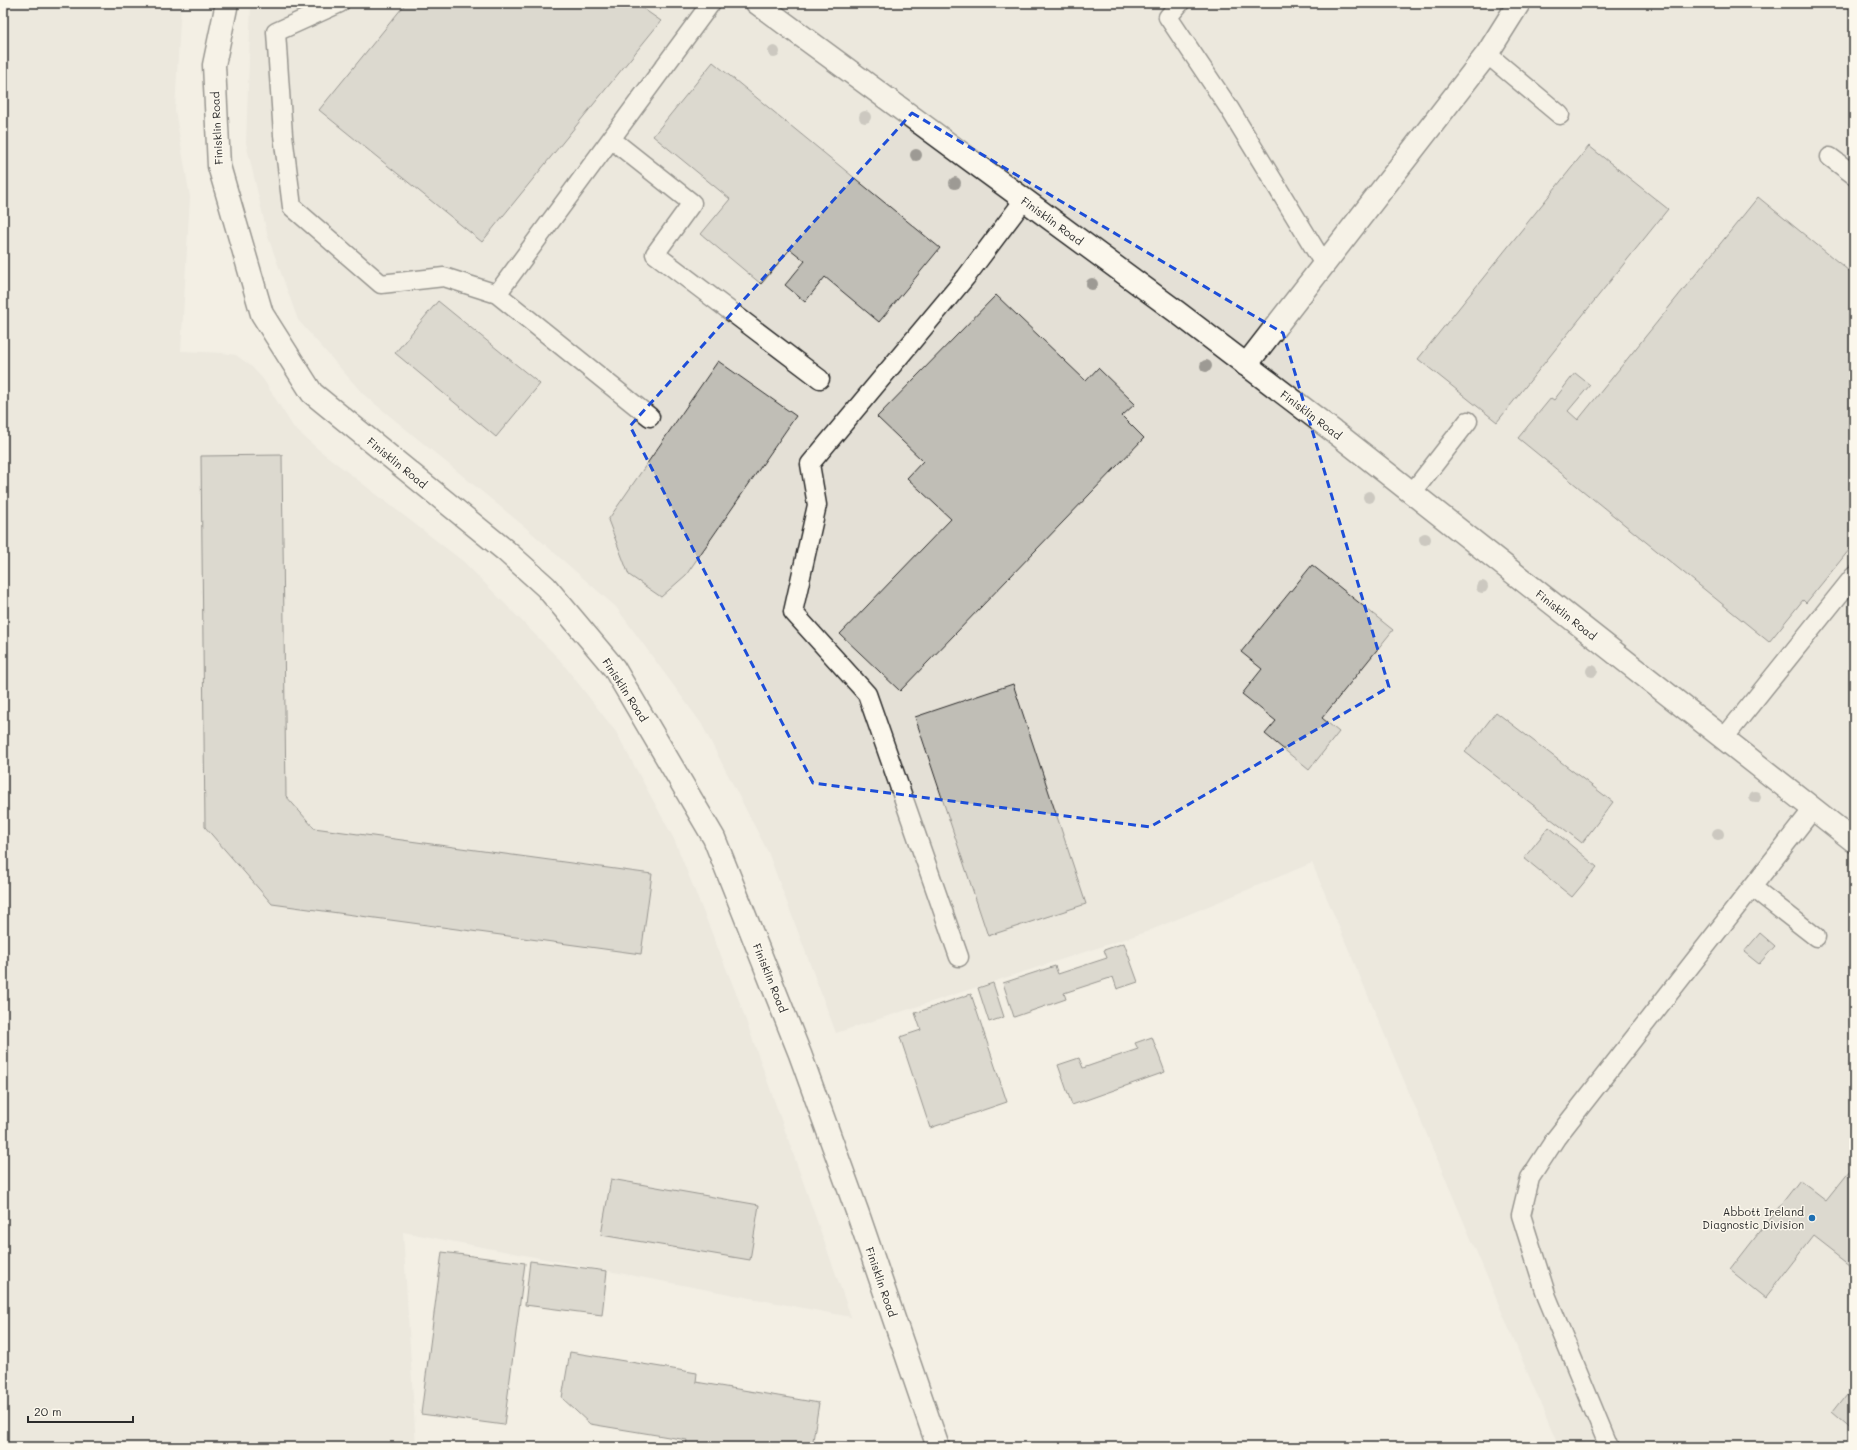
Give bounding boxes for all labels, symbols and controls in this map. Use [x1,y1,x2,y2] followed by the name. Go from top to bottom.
[207,91,226,165] street label: Finisklin Road
[1018,193,1086,248] street label: Finisklin Road
[1278,387,1345,443] street label: Finisklin Road
[364,434,431,492] street label: Finisklin Road
[1533,586,1600,643] street label: Finisklin Road
[599,655,652,725] street label: Finisklin Road
[750,941,791,1015] street label: Finisklin Road
[1702,1204,1804,1232] place label: Abbott Ireland Diagnostic Division
[1807,1213,1817,1223] marker: Abbott Ireland Diagnostic Division
[862,1245,901,1319] street label: Finisklin Road
[28,1398,133,1424] scale bar
[34,1403,62,1419] text: 20 m

